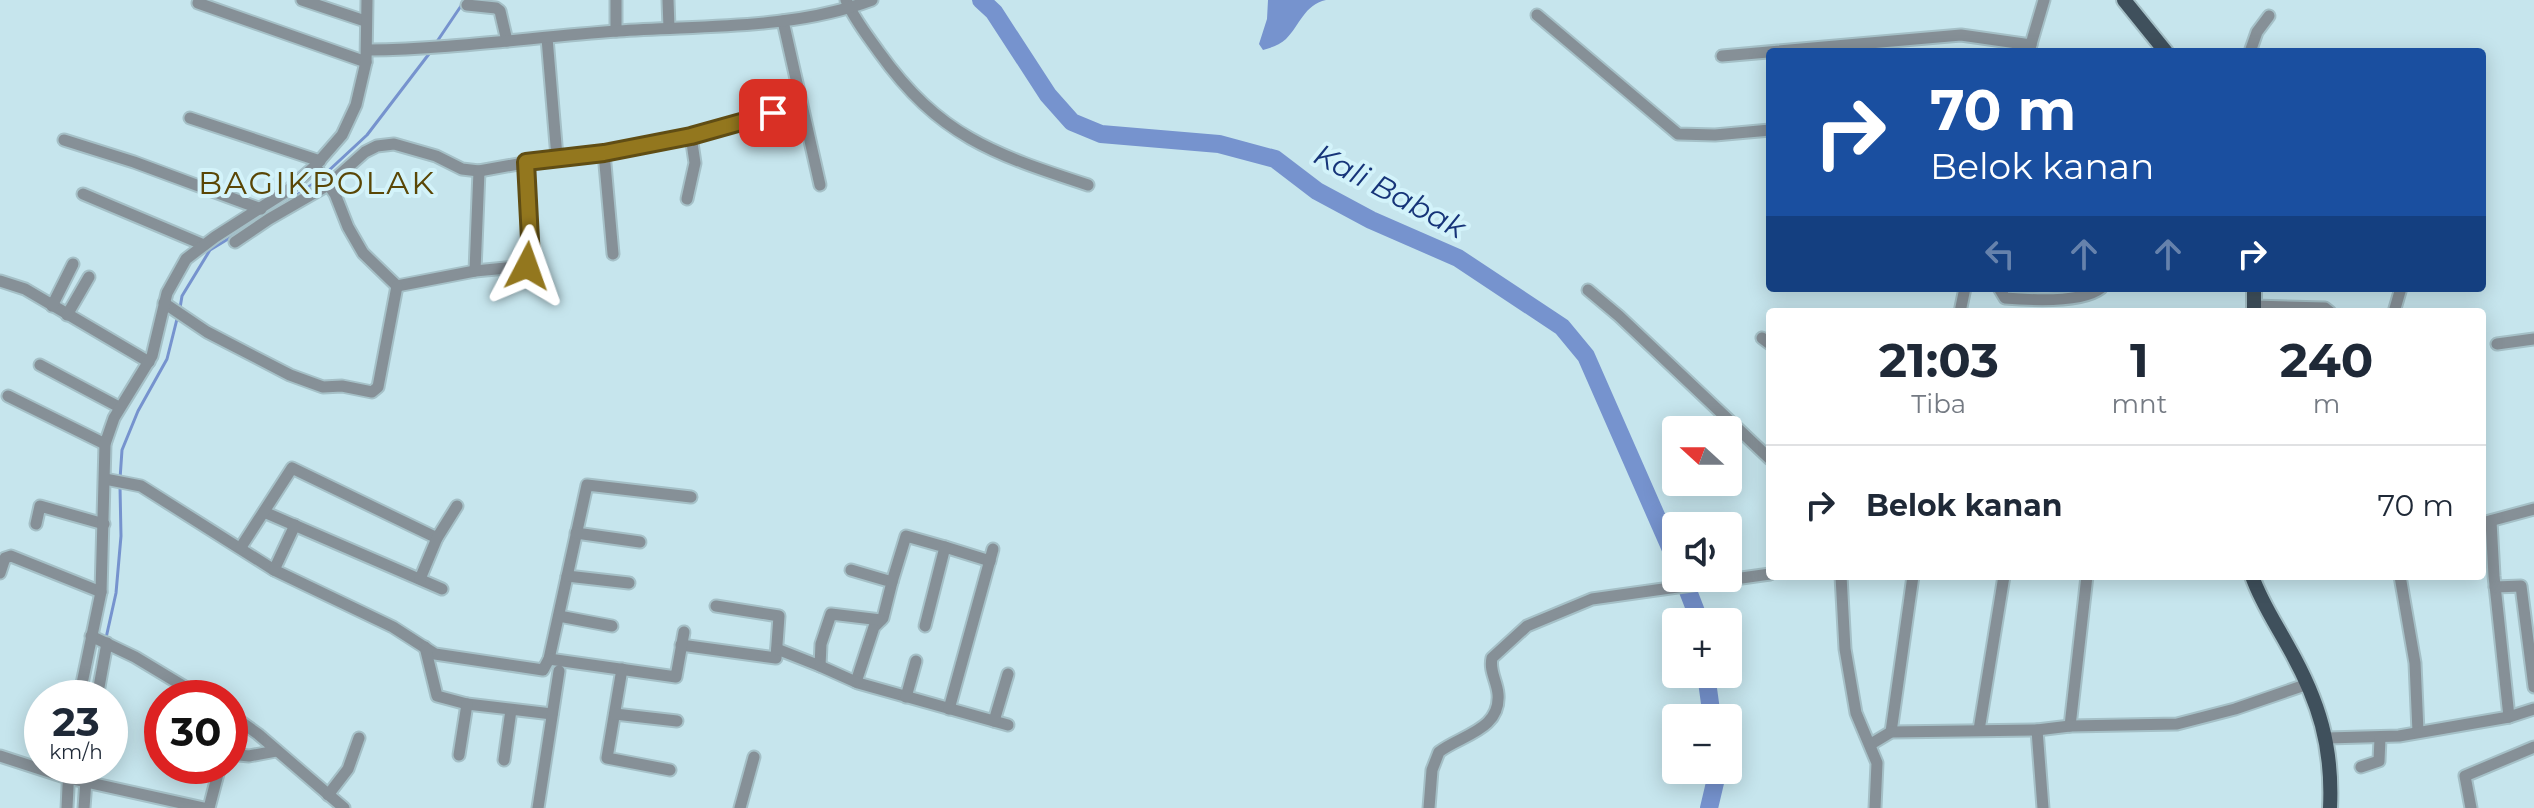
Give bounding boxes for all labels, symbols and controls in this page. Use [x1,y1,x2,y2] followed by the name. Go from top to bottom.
[1930,76,2076,144] text: 70 m
[739,79,807,147] pin
[1798,80,1902,184] icon: right
[751,91,795,135] icon: arrive
[1308,136,1473,247] water label: Kali Babak
[1930,144,2154,188] text: Belok kanan
[198,163,436,202] district label: BAGIKPOLAK
[485,224,569,308] position arrow
[1978,232,2022,276] icon: left
[2062,232,2106,276] icon: ahead
[2146,232,2190,276] icon: ahead
[2230,232,2274,276] icon: right
[1879,331,1999,389] text: 21:03
[2130,331,2149,389] text: 1
[2280,331,2373,389] text: 240
[1911,388,1966,420] text: Tiba
[2112,388,2167,420] text: mnt
[2313,388,2340,420] text: m
[1662,416,1742,496] north arrow
[1662,416,1742,784] map controls
[1798,483,1842,527] icon: right
[1866,487,2063,524] text: Belok kanan
[2377,487,2454,524] text: 70 m
[1662,512,1742,592] button: sound
[1662,608,1742,688] button: +
[144,680,248,784] speed limit sign: 30
[52,697,100,746] text: 23
[1662,704,1742,784] button: −
[49,740,103,764] text: km/h

